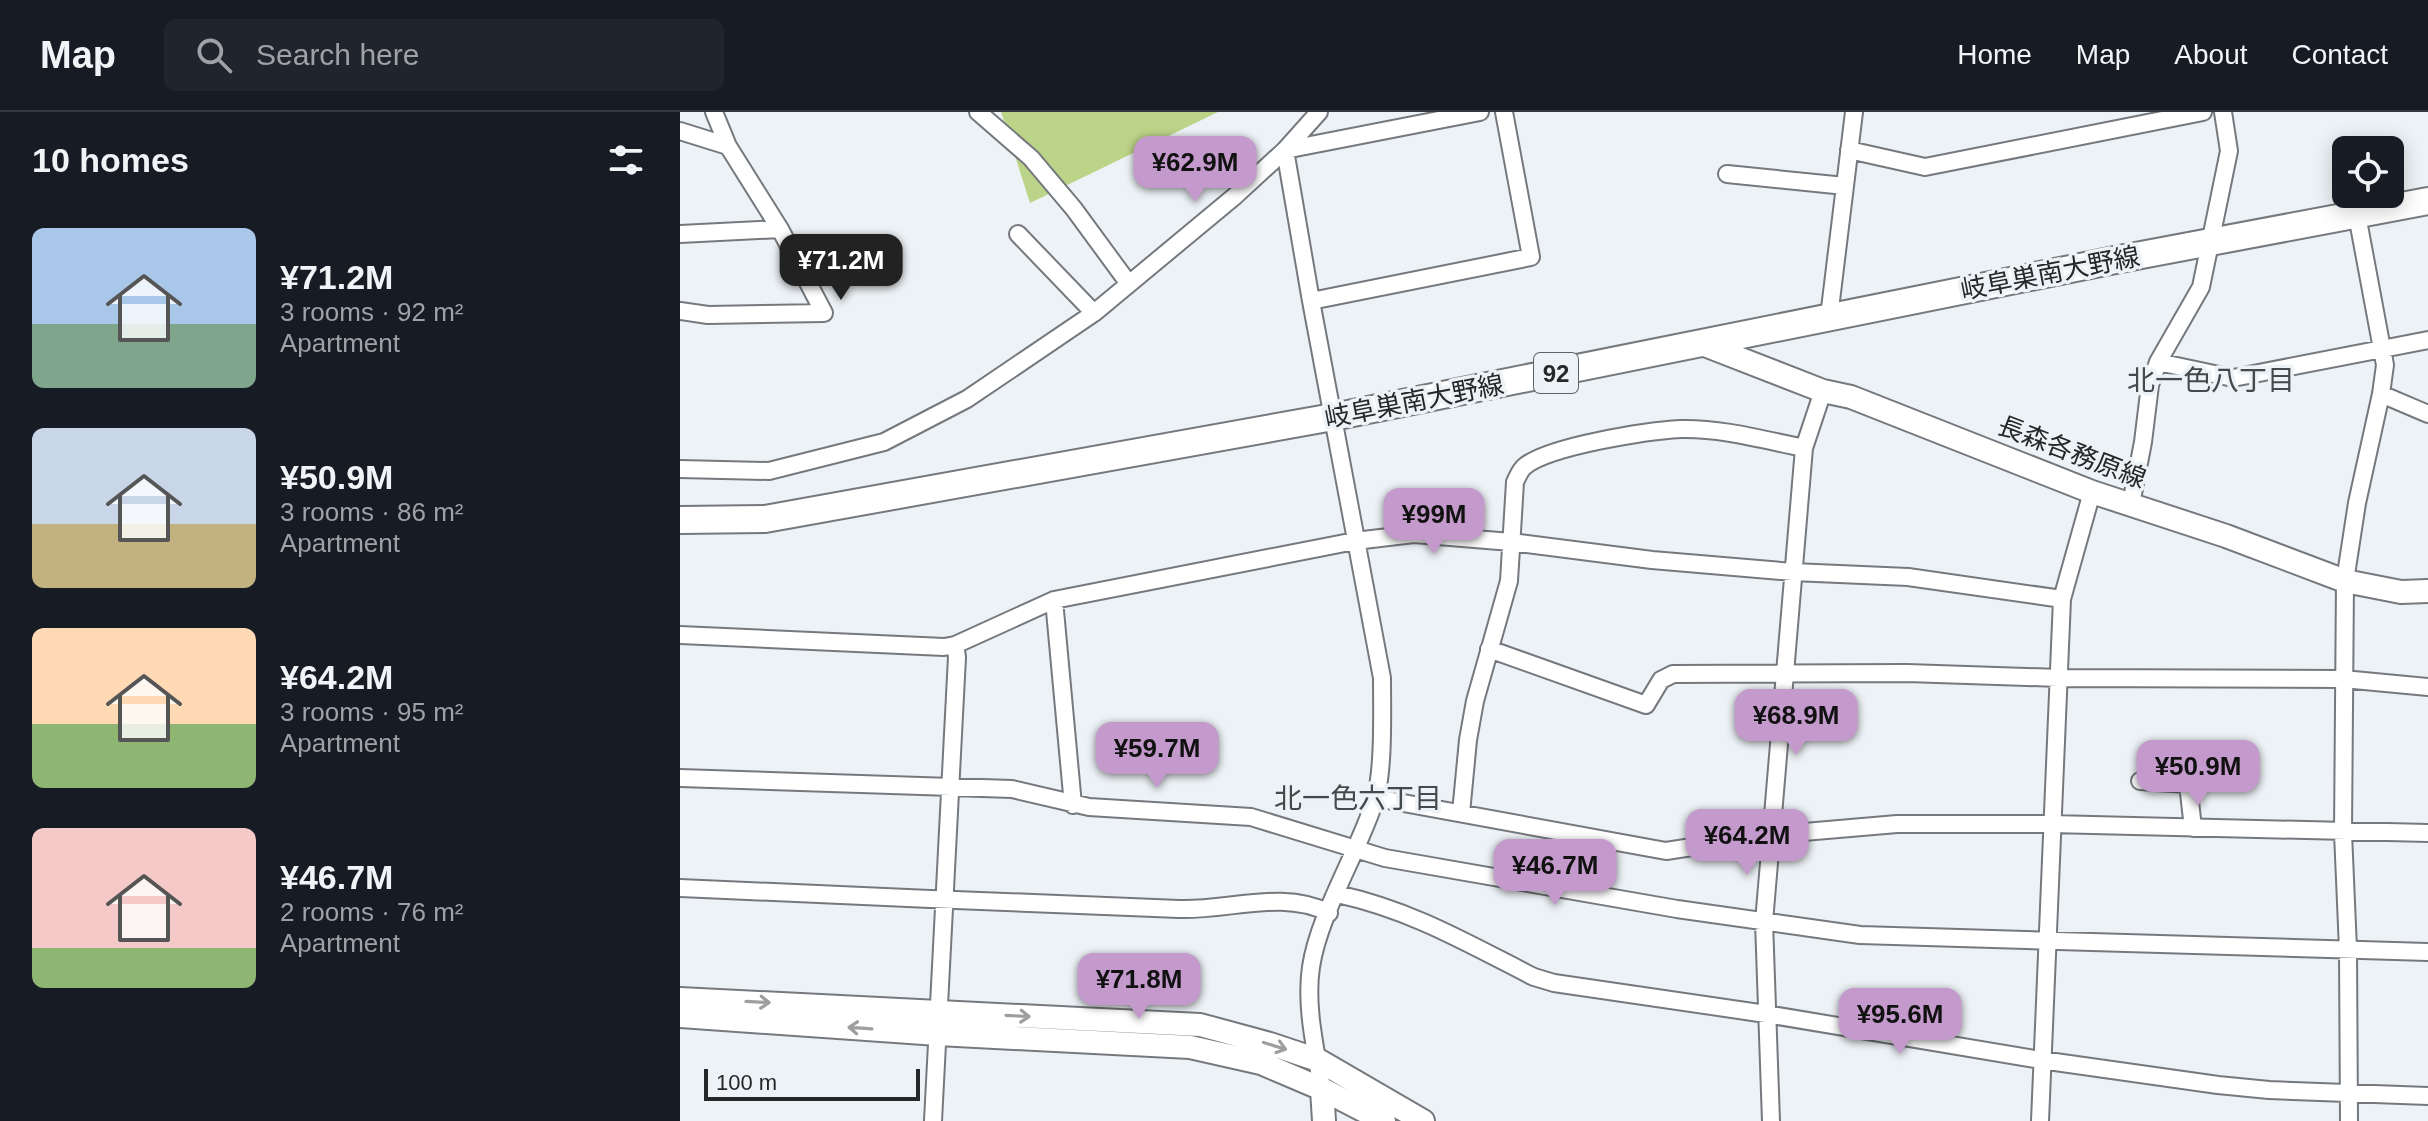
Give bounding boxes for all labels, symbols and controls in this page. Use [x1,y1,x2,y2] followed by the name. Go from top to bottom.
[164,19,724,91] search box
[192,33,236,77] icon: search
[40,34,116,76] text: Map
[256,38,419,71] text: Search here
[1957,39,2032,70] text: Home
[2076,39,2130,70] text: Map
[2174,39,2248,70] text: About
[2292,39,2388,70] text: Contact
[1130,136,1260,204] pin: ¥62.9M
[2332,136,2404,208] map controls
[2332,136,2404,208] button: locate
[604,138,648,182] icon: filters
[32,141,189,179] text: 10 homes
[1152,147,1238,177] text: ¥62.9M
[776,234,906,302] pin: ¥71.2M
[1958,241,2142,305] street label: 岐阜巣南大野線
[798,245,884,275] text: ¥71.2M
[280,258,393,296] text: ¥71.2M
[96,260,192,356] icon: home
[280,297,464,327] text: 3 rooms · 92 m²
[280,328,400,358] text: Apartment
[1534,353,1578,393] road number: 92
[2127,365,2295,396] district label: 北一色八丁目
[1322,369,1506,433] street label: 岐阜巣南大野線
[1994,410,2150,494] street label: 長森各務原線
[280,458,393,496] text: ¥50.9M
[96,460,192,556] icon: home
[1387,488,1481,556] pin: ¥99M
[280,497,464,527] text: 3 rooms · 86 m²
[1401,499,1467,529] text: ¥99M
[280,528,400,558] text: Apartment
[280,658,393,696] text: ¥64.2M
[96,660,192,756] icon: home
[1731,689,1861,757] pin: ¥68.9M
[280,697,464,727] text: 3 rooms · 95 m²
[1753,700,1839,730] text: ¥68.9M
[1092,722,1222,790] pin: ¥59.7M
[280,728,400,758] text: Apartment
[1114,733,1200,763] text: ¥59.7M
[2133,740,2263,808] pin: ¥50.9M
[2155,751,2241,781] text: ¥50.9M
[1274,783,1442,814] district label: 北一色六丁目
[1682,809,1812,877] pin: ¥64.2M
[1704,820,1790,850] text: ¥64.2M
[1490,839,1620,907] pin: ¥46.7M
[1512,850,1598,880] text: ¥46.7M
[280,858,393,896] text: ¥46.7M
[96,860,192,956] icon: home
[280,897,464,927] text: 2 rooms · 76 m²
[280,928,400,958] text: Apartment
[1074,953,1204,1021] pin: ¥71.8M
[1096,964,1182,994] text: ¥71.8M
[1835,988,1965,1056] pin: ¥95.6M
[744,995,771,1010] one-way arrow
[1857,999,1943,1029] text: ¥95.6M
[1004,1008,1031,1023] one-way arrow
[847,1020,874,1035] one-way arrow
[1262,1039,1287,1054] one-way arrow
[704,1065,920,1101] scale bar
[716,1070,777,1095] text: 100 m

